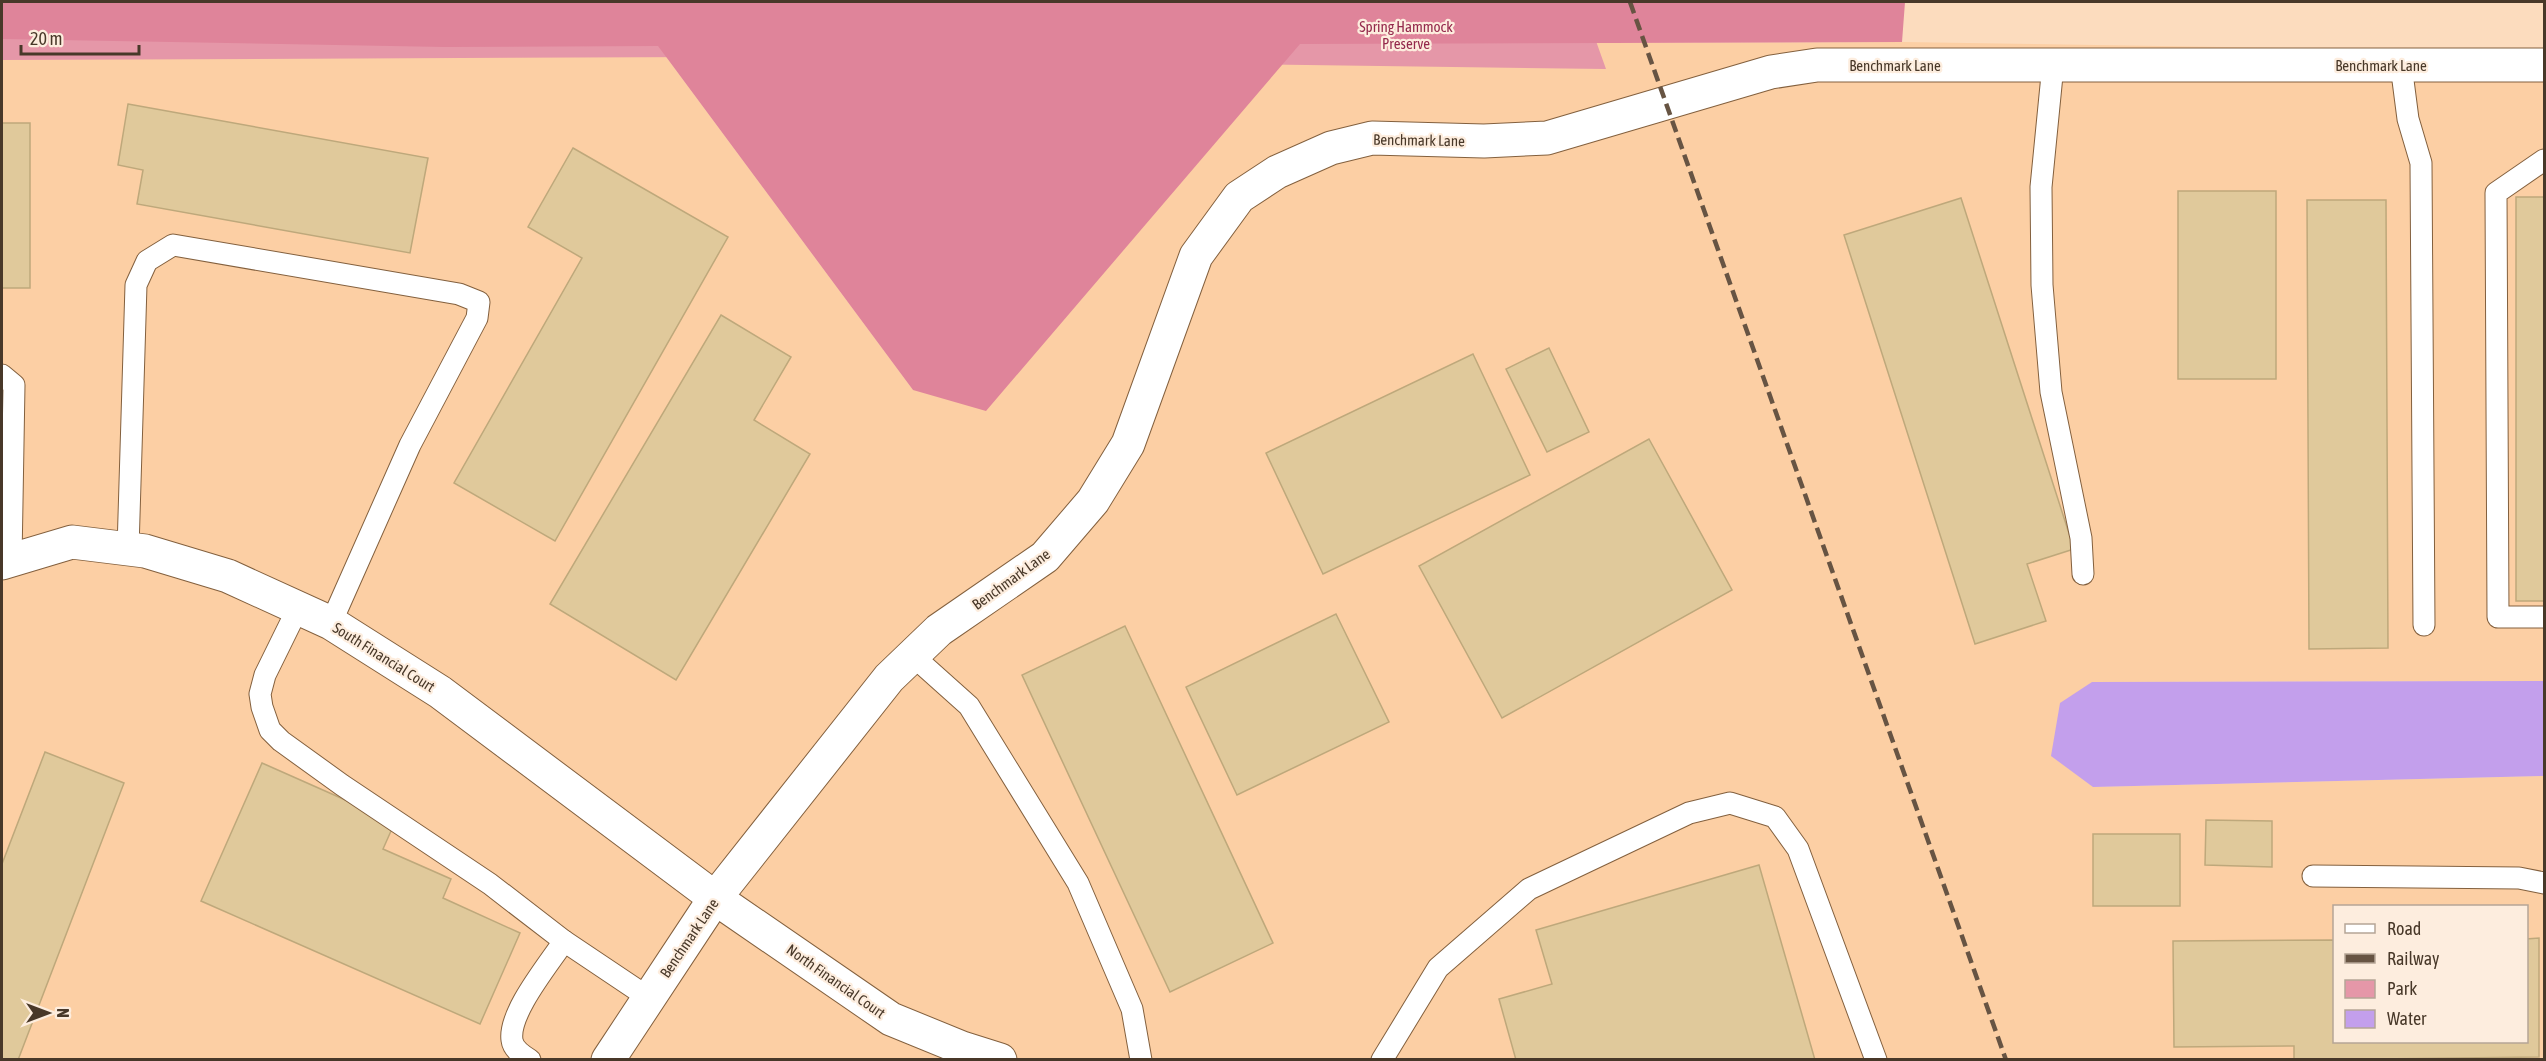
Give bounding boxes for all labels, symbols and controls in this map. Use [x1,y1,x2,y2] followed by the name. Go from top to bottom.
[21,18,140,56] scale bar
[1359,18,1453,52] park label: Spring Hammock Preserve
[30,28,62,49] text: 20 m
[1849,57,1941,74] street label: Benchmark Lane
[2335,57,2427,74] street label: Benchmark Lane
[1373,131,1465,149] street label: Benchmark Lane
[969,545,1053,613] street label: Benchmark Lane
[330,619,438,695] street label: South Financial Court
[656,895,722,981] street label: Benchmark Lane
[2333,905,2528,1043] legend
[2387,918,2421,939] text: Road
[783,941,889,1021] street label: North Financial Court
[2387,948,2439,969] text: Railway
[2387,978,2417,999] text: Park
[18,983,78,1043] north arrow
[54,1008,72,1018] text: N
[2387,1008,2427,1029] text: Water

